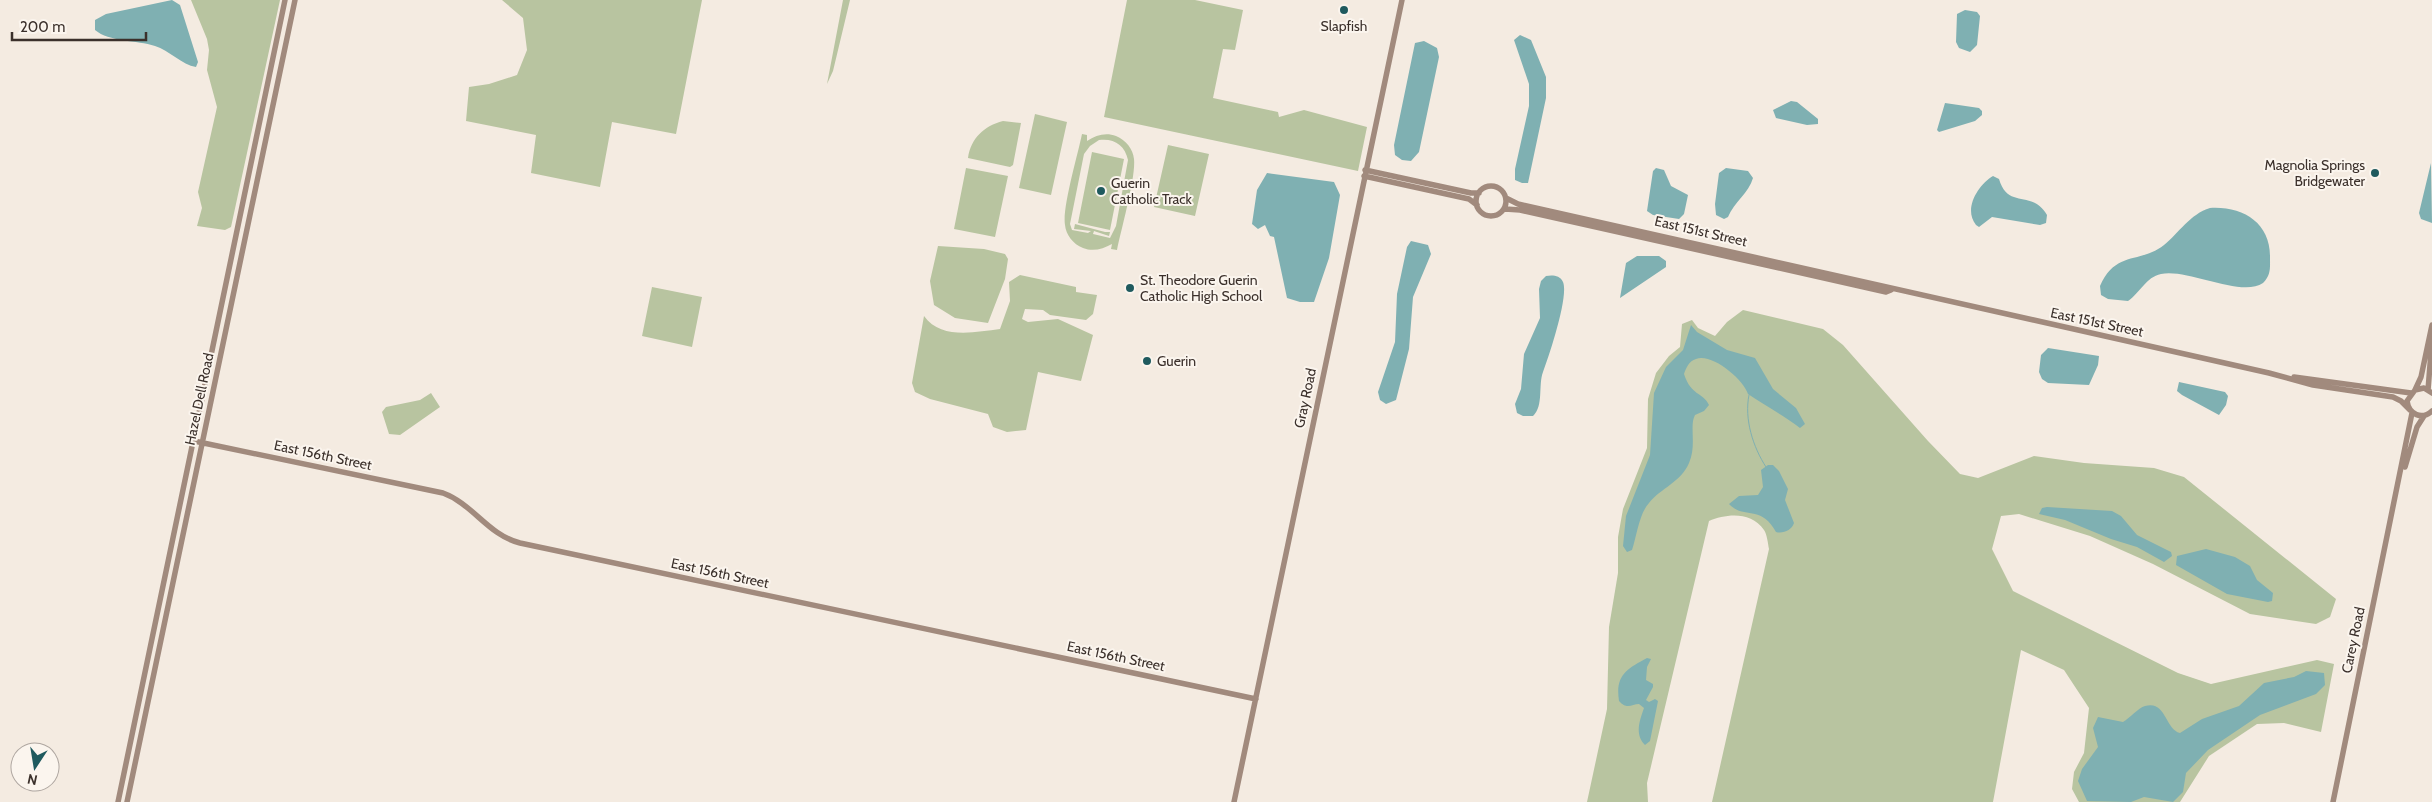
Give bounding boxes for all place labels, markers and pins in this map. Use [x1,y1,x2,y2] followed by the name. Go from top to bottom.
[1338,4,1350,16] marker: Slapfish
[1321,17,1367,35] place label: Slapfish
[2264,156,2366,190] place label: Magnolia Springs Bridgewater
[2369,167,2381,179] marker: Magnolia Springs Bridgewater
[1111,174,1193,208] place label: Guerin Catholic Track
[1095,185,1107,197] marker: Guerin Catholic Track
[1140,271,1263,305] place label: St. Theodore Guerin Catholic High School
[1124,282,1136,294] marker: St. Theodore Guerin Catholic High School
[1157,352,1196,370] place label: Guerin
[1141,355,1153,367] marker: Guerin

